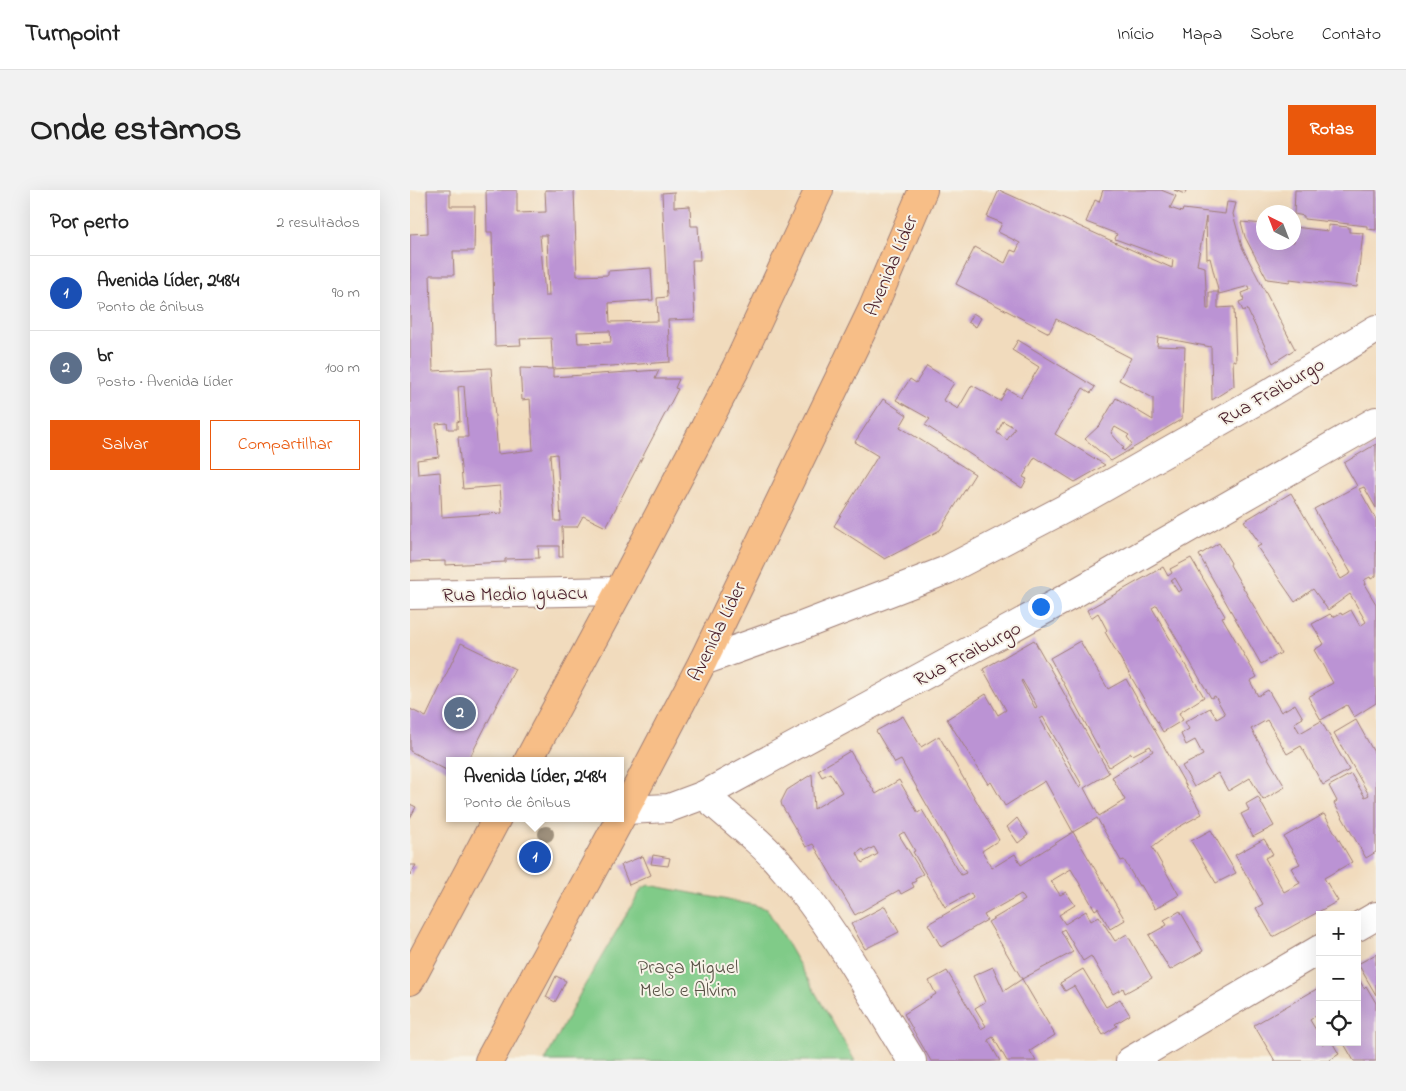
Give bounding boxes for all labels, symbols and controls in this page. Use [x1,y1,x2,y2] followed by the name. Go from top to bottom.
[25,17,120,52] text: Turnpoint
[1117,22,1154,48] text: Início
[1182,22,1222,48] text: Mapa
[1250,22,1294,48] text: Sobre
[1322,22,1381,48] text: Contato
[30,105,242,156] text: Onde estamos
[1288,105,1376,155] button: Rotas
[1256,205,1301,250] north arrow
[50,208,129,238] text: Por perto
[858,210,927,321] street label: Avenida Líder
[277,211,360,235] text: 2 resultados
[97,268,239,295] text: Avenida Líder, 2484
[63,281,69,305] text: 1
[332,281,360,305] text: 90 m
[97,295,204,319] text: Ponto de ônibus
[97,343,113,370] text: br
[1214,351,1331,436] street label: Rua Fraiburgo
[62,356,70,380] text: 2
[325,356,360,380] text: 100 m
[97,370,233,394] text: Posto · Avenida Líder
[50,420,200,470] button: Salvar
[210,420,360,470] button: Compartilhar
[682,577,755,687] street label: Avenida Líder
[442,580,588,612] street label: Rua Medio Iguacu
[1028,594,1054,620] your location
[909,615,1027,697] street label: Rua Fraiburgo
[444,694,476,732] pin: 2
[446,757,624,822] popup
[464,764,606,791] text: Avenida Líder, 2484
[464,791,571,815] text: Ponto de ônibus
[519,838,551,876] pin: 1
[1316,911,1361,1046] map controls
[1316,911,1361,956] button: +
[638,954,738,1006] park label: Praça Miguel Melo e Alvim
[1316,956,1361,1001] button: −
[1316,1001,1361,1046] button: locate

